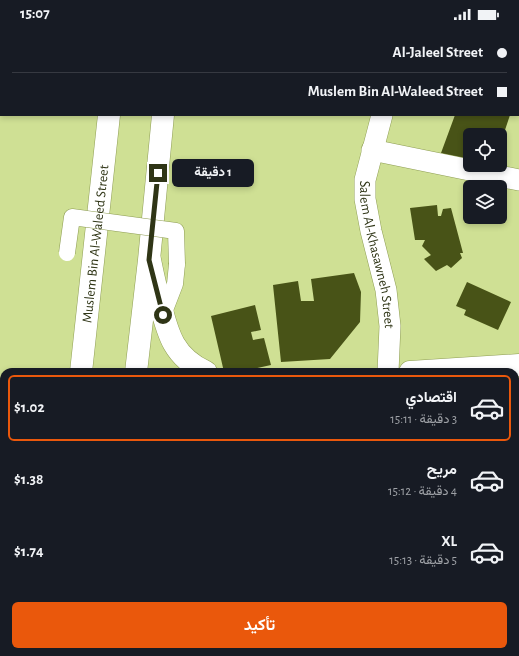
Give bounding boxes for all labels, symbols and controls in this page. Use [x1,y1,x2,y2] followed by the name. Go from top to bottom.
[20,6,50,21] text: 15:07
[393,45,483,60] text: Al-Jaleel Street
[308,84,483,99] text: Muslem Bin Al-Waleed Street
[463,128,507,224] map controls
[463,128,507,172] button: locate
[172,159,254,187] callout: 1 دقيقة
[80,164,112,324] street label: Muslem Bin Al-Waleed Street
[149,164,167,182] route end
[194,166,232,179] text: 1 دقيقة
[463,180,507,224] button: layers
[357,181,396,329] street label: Salem Al-Khasawneh Street
[154,306,172,324] route start
[405,390,457,405] text: اقتصادي
[469,390,505,426] icon: car
[14,400,44,415] text: $1.02
[390,413,457,426] text: 3 دقيقة · 15:11
[427,462,457,477] text: مريح
[469,462,505,498] icon: car
[14,472,43,487] text: $1.38
[388,485,457,498] text: 4 دقيقة · 15:12
[441,534,457,549] text: XL
[469,534,505,570] icon: car
[14,544,44,559] text: $1.74
[389,554,457,567] text: 5 دقيقة · 15:13
[12,602,507,648] button: تأكيد

